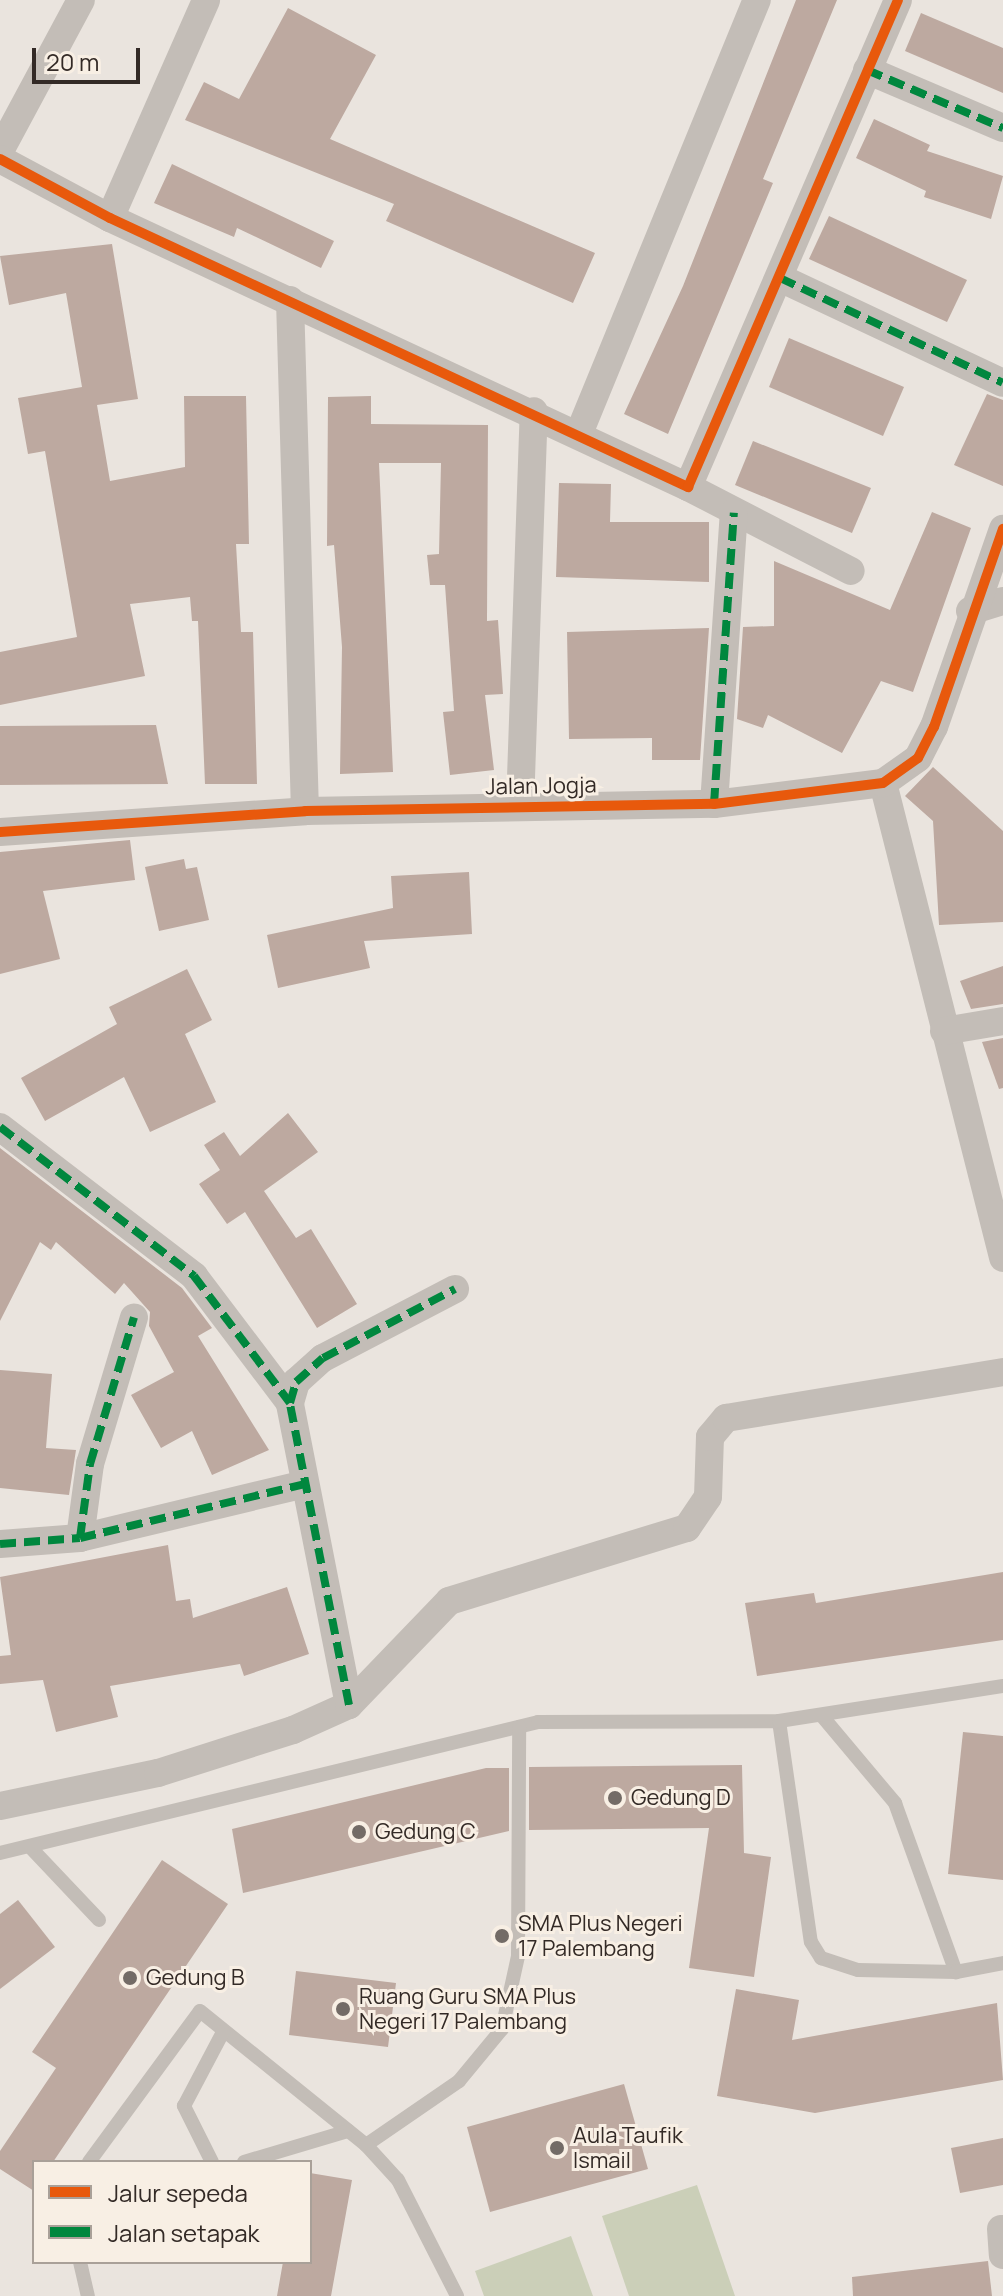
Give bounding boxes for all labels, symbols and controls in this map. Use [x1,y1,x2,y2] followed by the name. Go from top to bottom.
[36,32,144,82] scale bar
[46,45,99,78] text: 20 m
[485,772,597,800] street label: Jalan Jogja
[631,1785,731,1811] place label: Gedung D
[606,1789,624,1807] marker: Gedung D
[375,1819,476,1845] place label: Gedung C
[350,1823,368,1841] marker: Gedung C
[518,1910,683,1962] place label: SMA Plus Negeri 17 Palembang
[493,1927,511,1945] marker: SMA Plus Negeri 17 Palembang
[146,1965,244,1991] place label: Gedung B
[121,1969,139,1987] marker: Gedung B
[359,1983,576,2034] place label: Ruang Guru SMA Plus Negeri 17 Palembang
[334,2000,352,2018] marker: Ruang Guru SMA Plus Negeri 17 Palembang
[573,2122,683,2174] place label: Aula Taufik Ismail
[548,2139,566,2157] marker: Aula Taufik Ismail
[32,2160,312,2264] legend
[108,2176,248,2209] text: Jalur sepeda
[108,2216,259,2249] text: Jalan setapak

